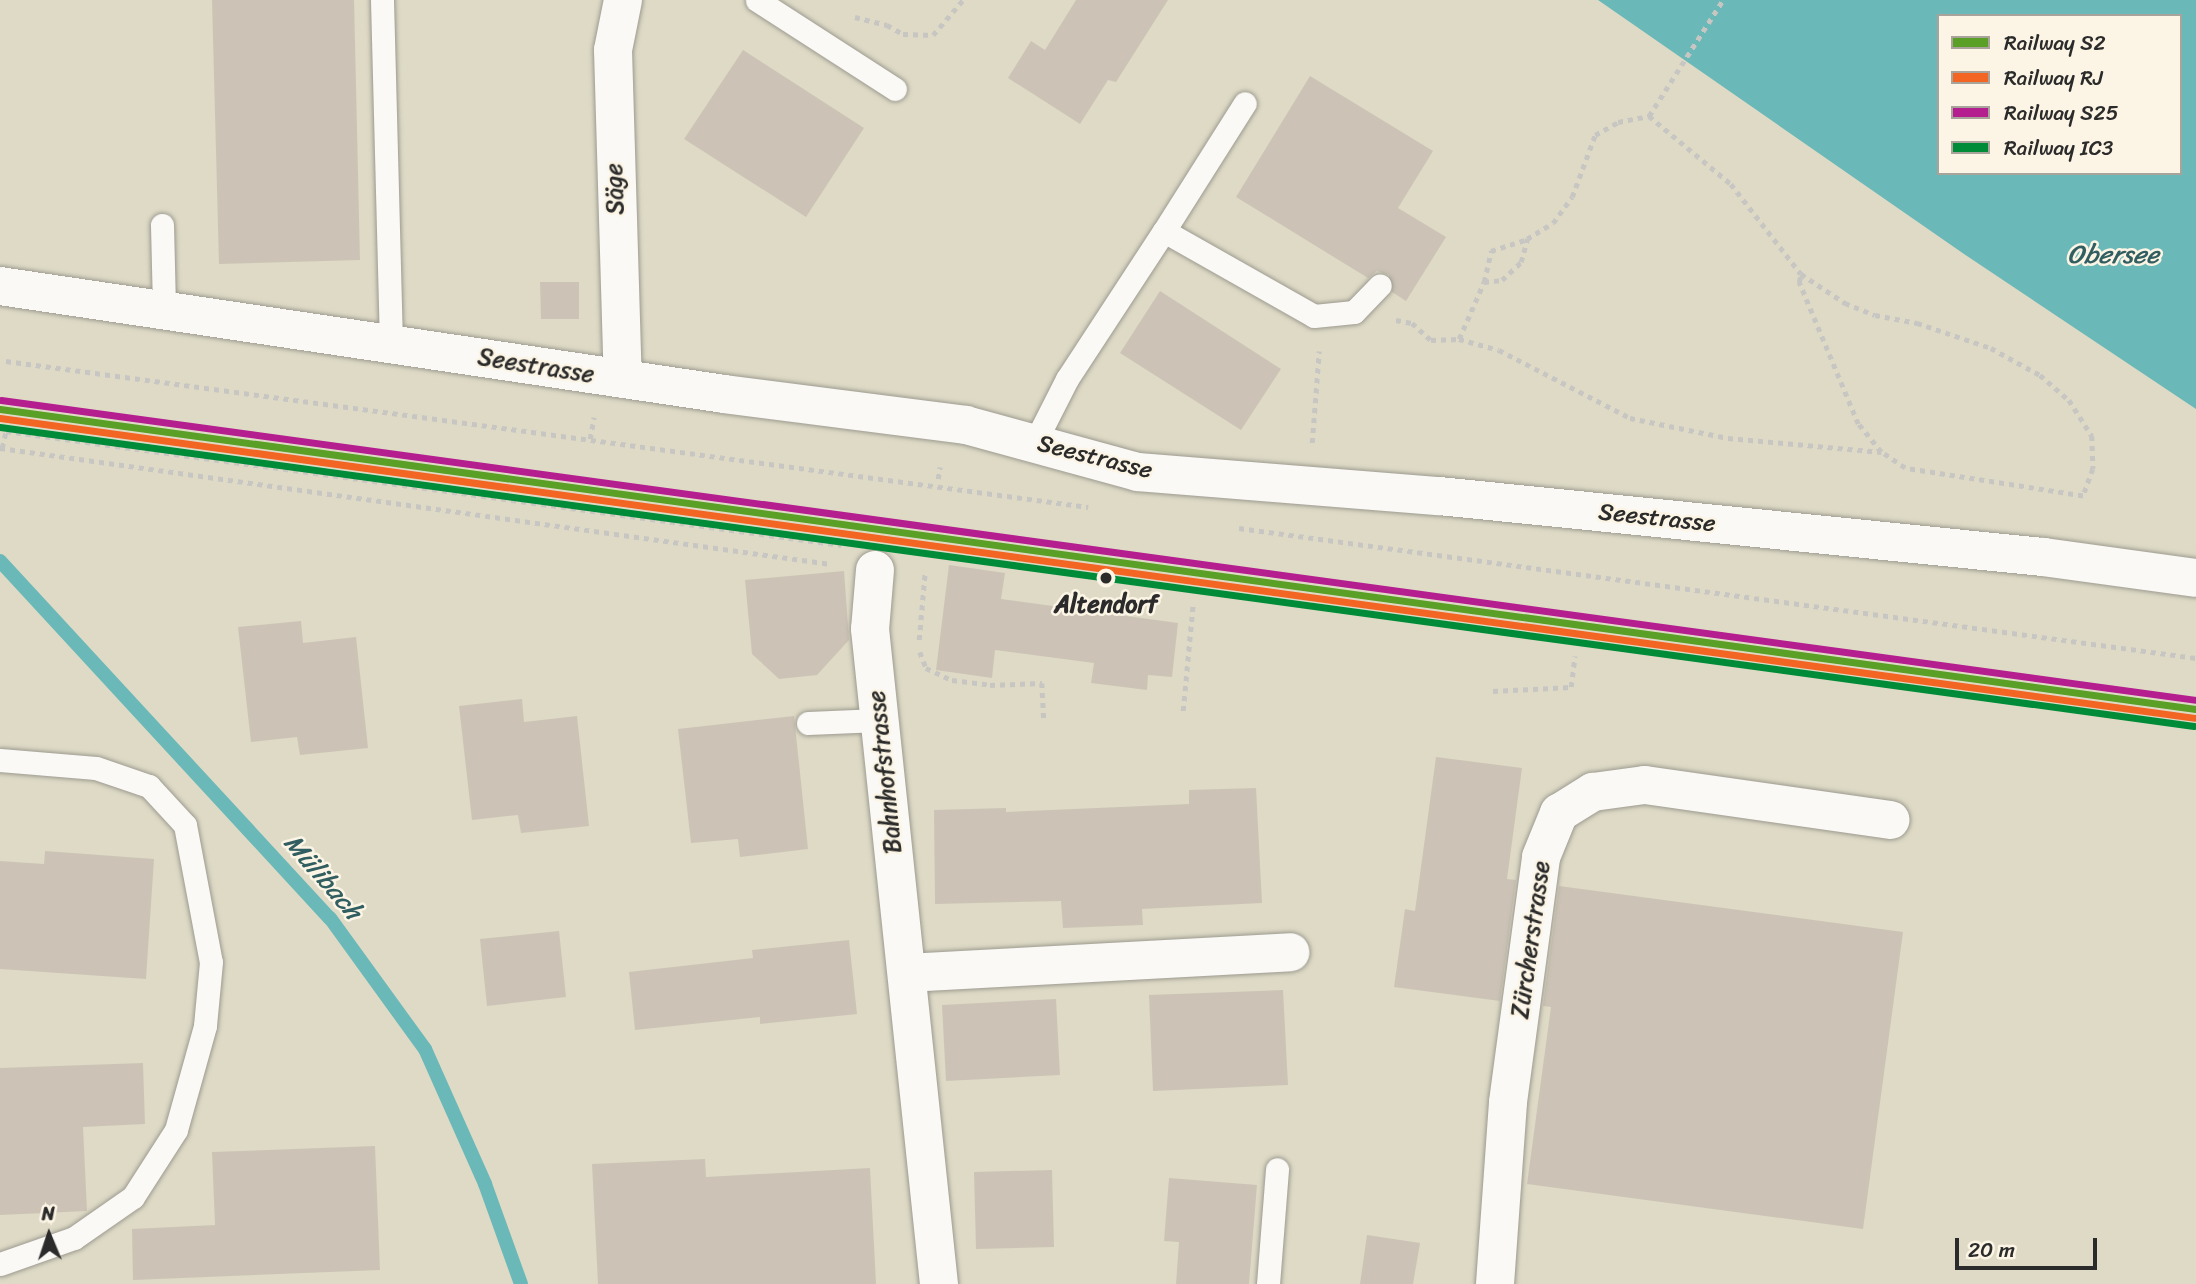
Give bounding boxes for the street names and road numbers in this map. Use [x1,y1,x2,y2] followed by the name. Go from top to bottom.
[600,163,630,215] street label: Säge
[476,343,596,389] street label: Seestrasse
[1034,429,1156,485] street label: Seestrasse
[1597,498,1717,538] street label: Seestrasse
[862,689,908,855] street label: Bahnhofstrasse
[1506,859,1556,1021] street label: Zürcherstrasse

